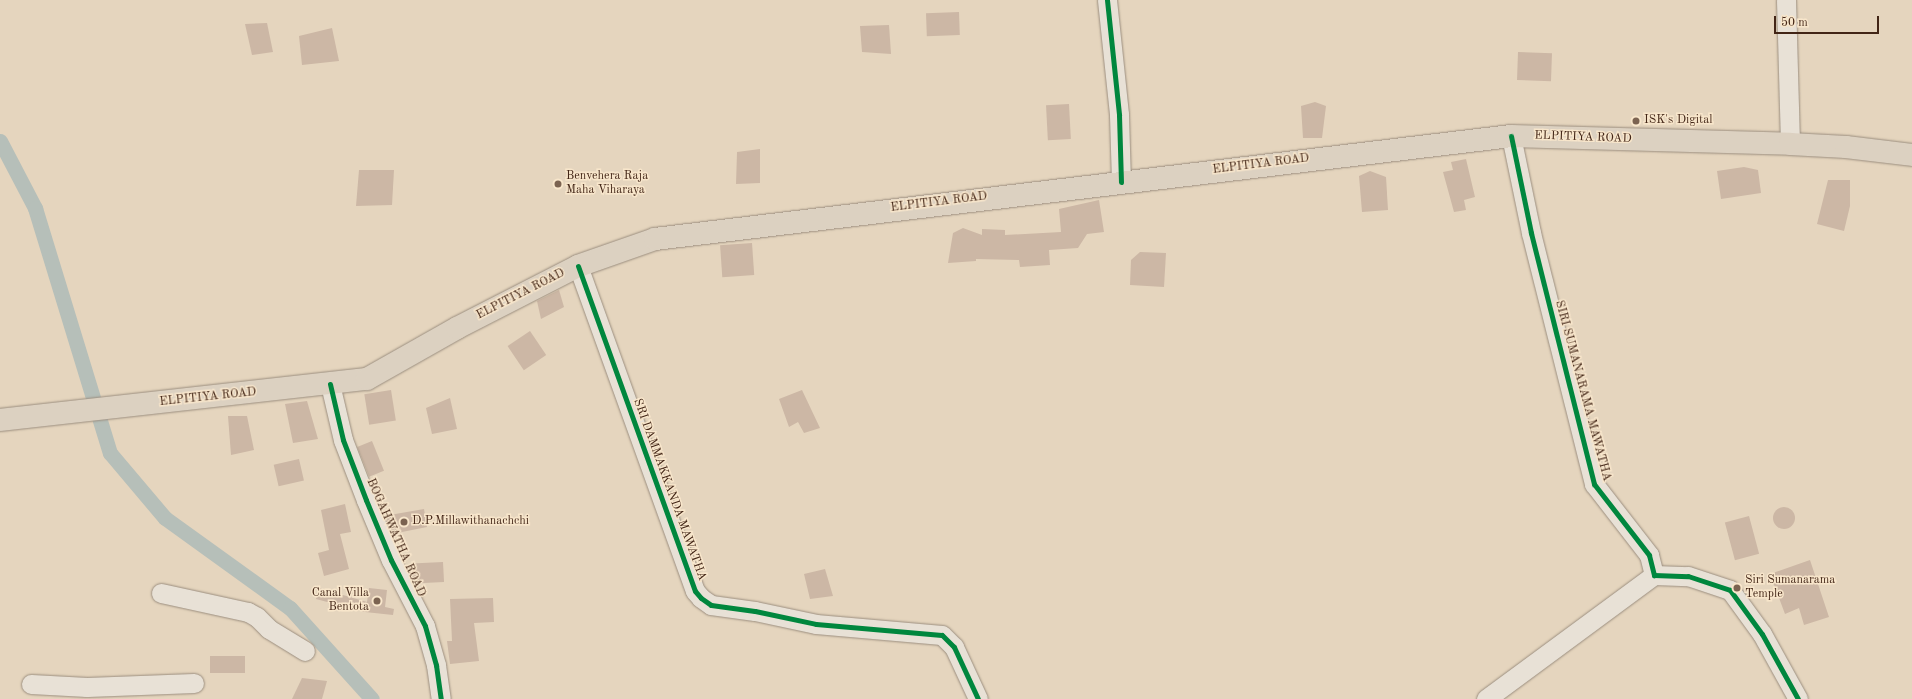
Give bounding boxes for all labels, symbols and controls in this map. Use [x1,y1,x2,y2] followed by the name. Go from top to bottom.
[1776,8,1881,34] scale bar
[1781,17,1808,29] text: 50 m
[1644,114,1712,128] place label: ISK's Digital
[1631,116,1641,126] marker: ISK's Digital
[1534,129,1632,147] street label: ELPITIYA ROAD
[1212,152,1310,178] street label: ELPITIYA ROAD
[566,170,648,198] place label: Benvehera Raja Maha Viharaya
[553,179,563,189] marker: Benvehera Raja Maha Viharaya
[890,190,988,216] street label: ELPITIYA ROAD
[474,267,568,323] street label: ELPITIYA ROAD
[1551,299,1613,483] street label: SIRI SUMANARAMA MAWATHA
[159,386,257,410] street label: ELPITIYA ROAD
[629,397,709,583] street label: SRI DAMMAKKANDA MAWATHA
[362,477,428,599] street label: BOGAHWATHA ROAD
[412,515,529,529] place label: D.P.Millawithanachchi
[399,517,409,527] marker: D.P.Millawithanachchi
[1745,574,1835,602] place label: Siri Sumanarama Temple
[1732,583,1742,593] marker: Siri Sumanarama Temple
[312,587,369,615] place label: Canal Villa Bentota
[372,596,382,606] marker: Canal Villa Bentota

